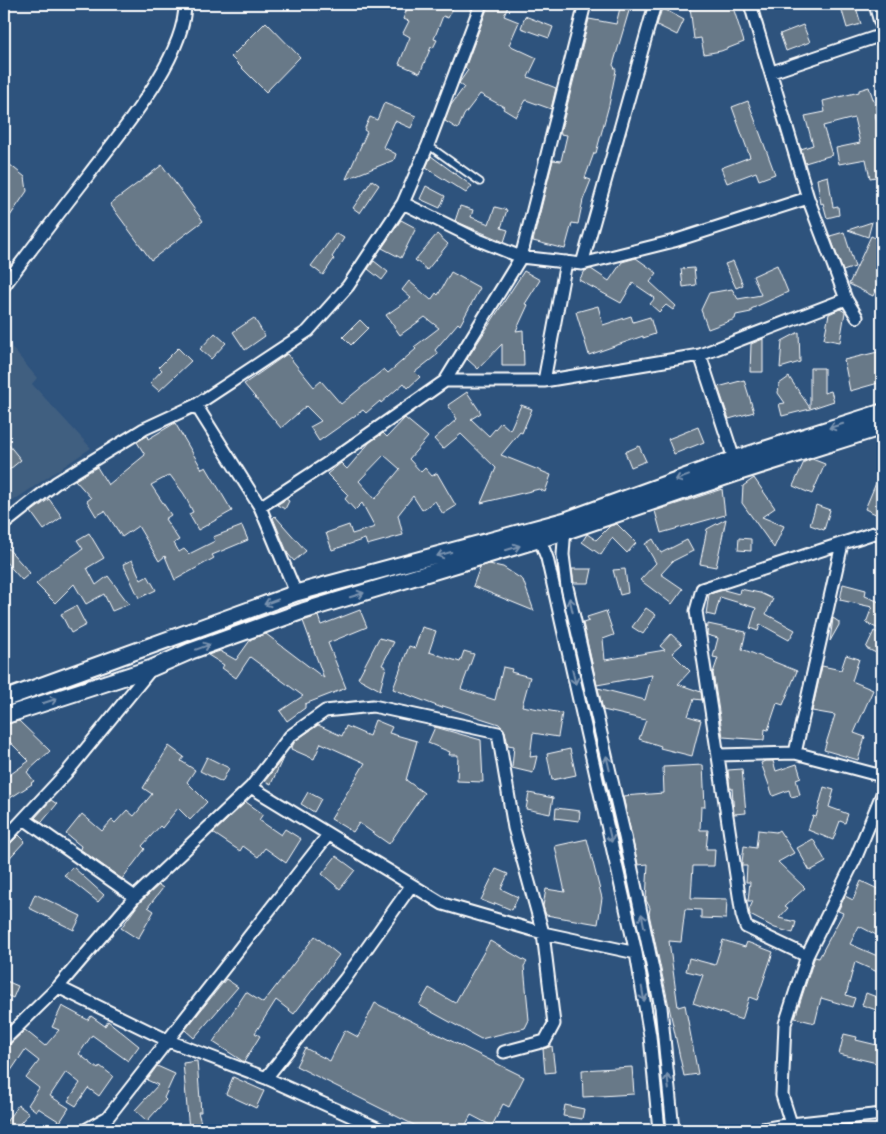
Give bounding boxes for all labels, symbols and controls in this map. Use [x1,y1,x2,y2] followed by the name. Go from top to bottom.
[828,422,844,431] one-way arrow
[674,474,690,483] one-way arrow
[504,542,520,552] one-way arrow
[436,550,452,559] one-way arrow
[349,589,365,599] one-way arrow
[566,597,575,613] one-way arrow
[263,598,279,607] one-way arrow
[195,642,210,651] one-way arrow
[570,668,579,684] one-way arrow
[42,696,57,705] one-way arrow
[603,755,612,771] one-way arrow
[606,827,615,843] one-way arrow
[638,914,647,930] one-way arrow
[639,986,649,1002] one-way arrow
[664,1074,673,1090] one-way arrow

